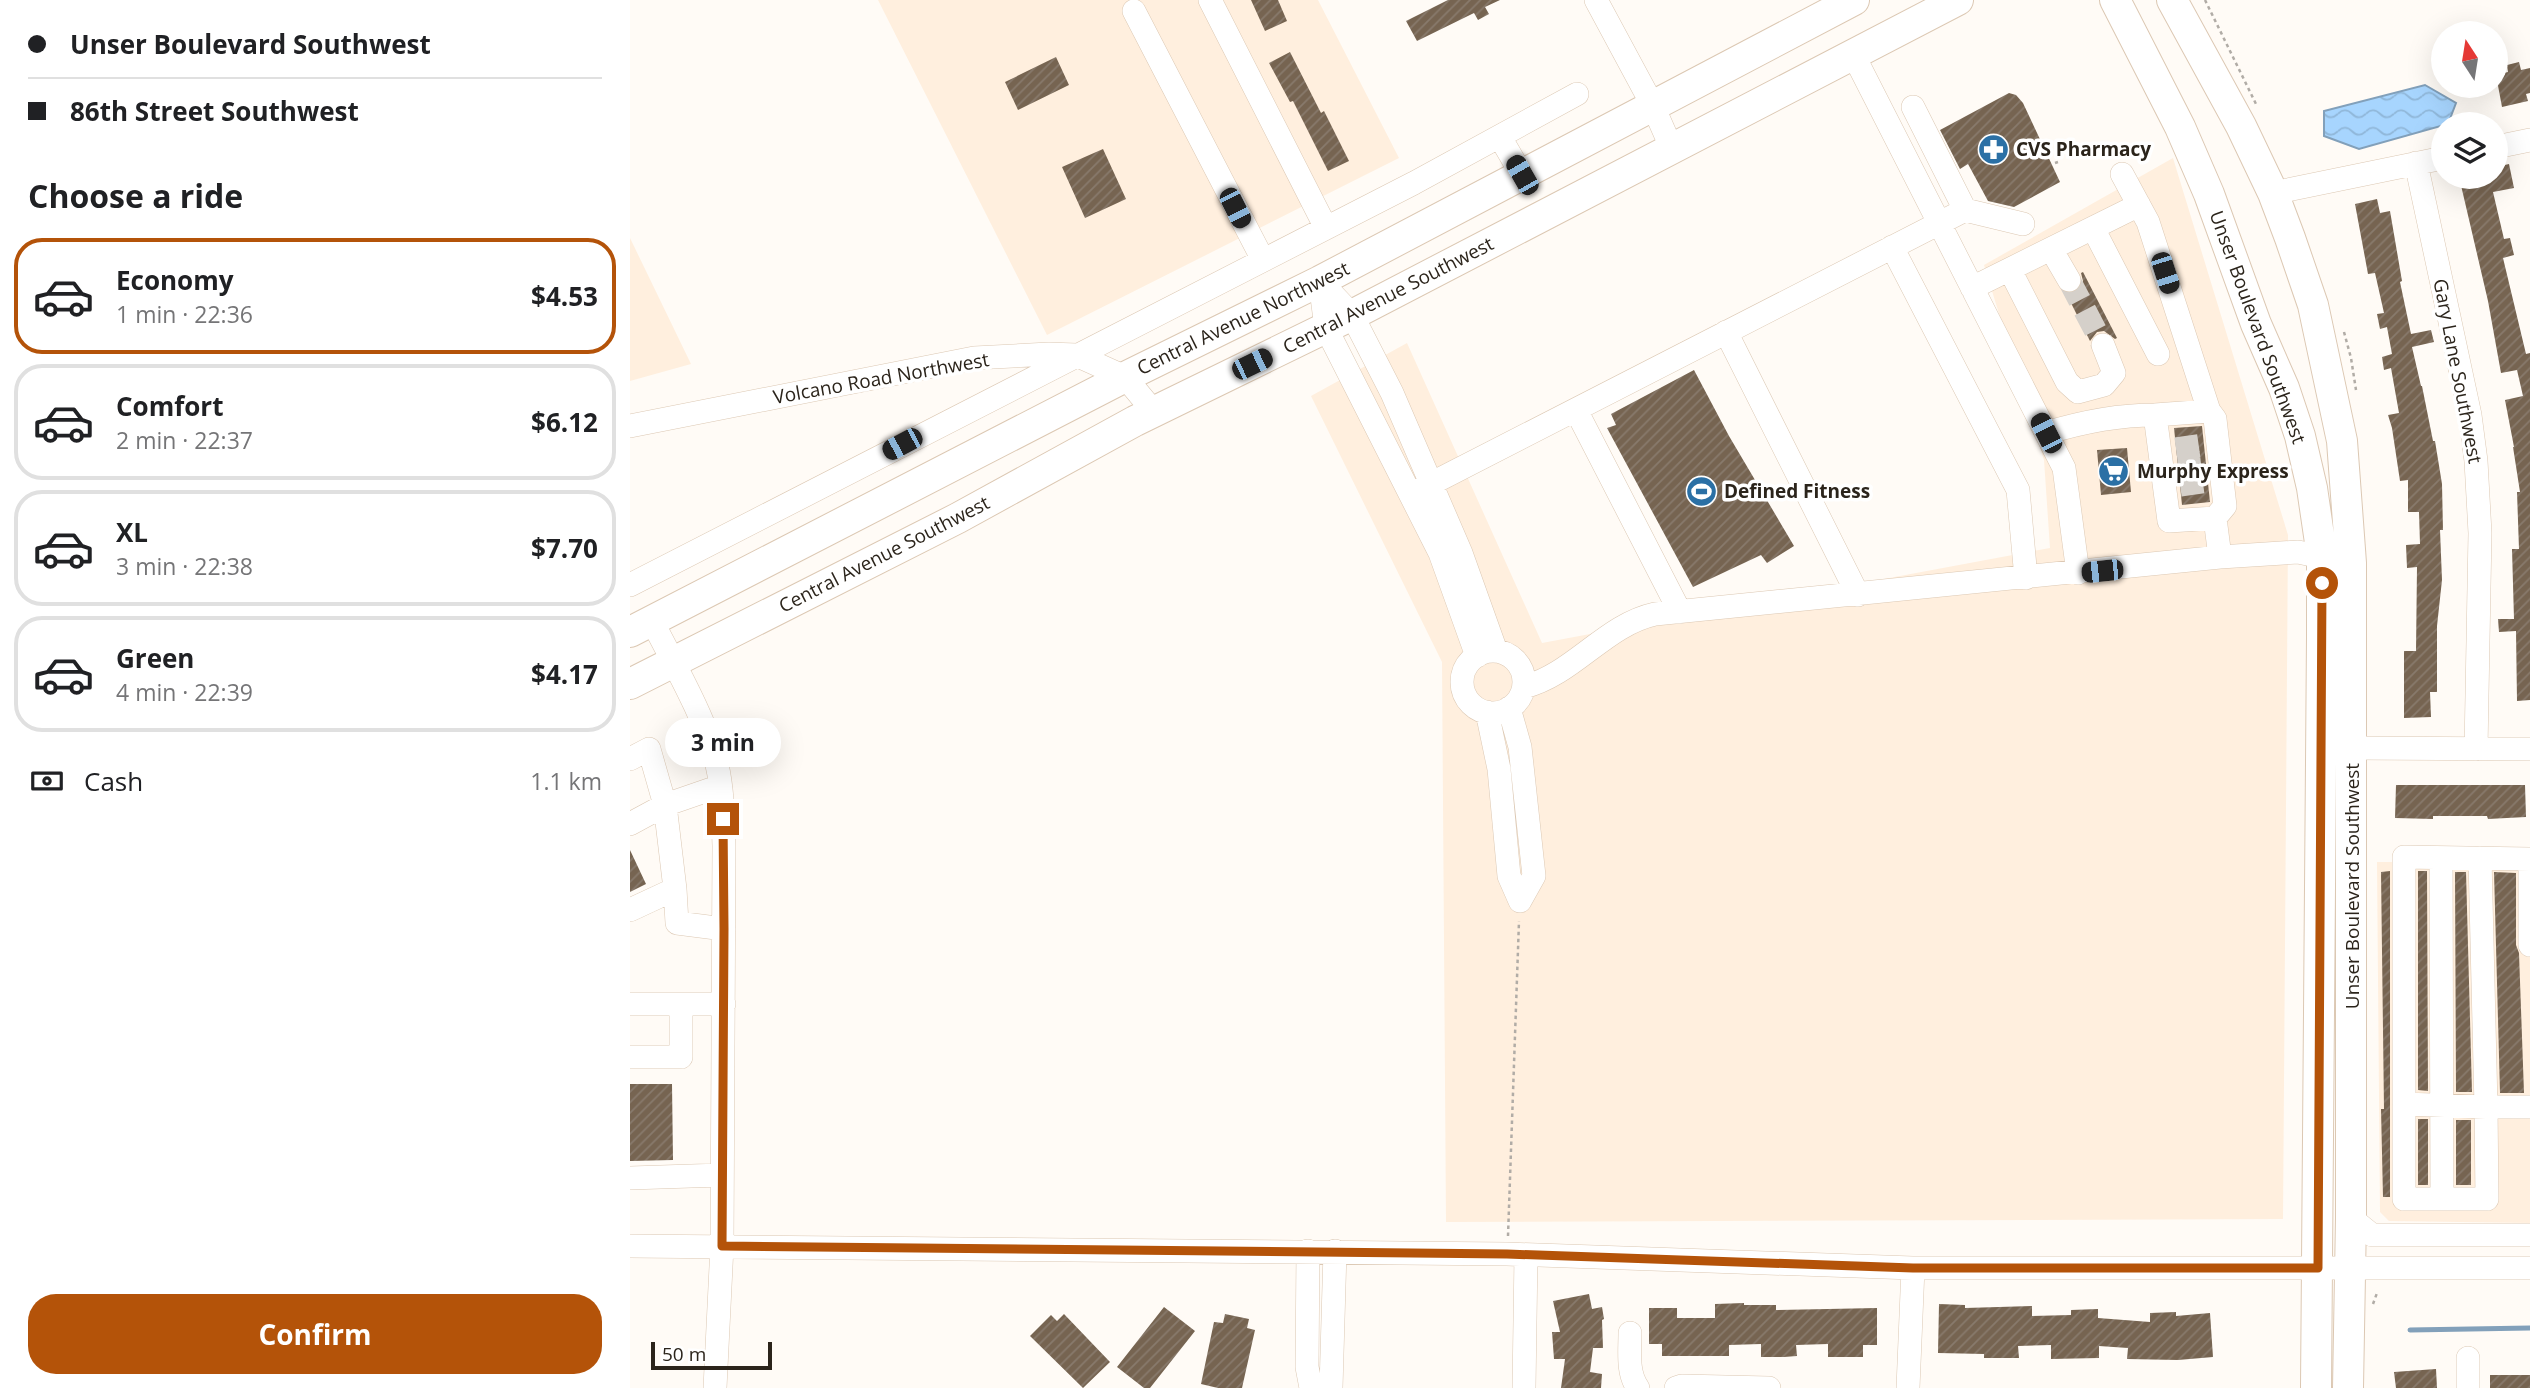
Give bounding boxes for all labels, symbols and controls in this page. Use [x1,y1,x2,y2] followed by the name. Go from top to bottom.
[2431,21,2508,98] north arrow
[2431,21,2508,189] map controls
[70,26,431,62] text: Unser Boulevard Southwest
[70,93,359,129] text: 86th Street Southwest
[2431,112,2508,189] button: layers
[1976,132,2010,166] pharmacy icon: CVS Pharmacy
[2016,136,2151,162] place label: CVS Pharmacy
[1503,152,1542,198] car
[28,174,243,217] text: Choose a ride
[1217,185,1254,231] car
[2204,207,2312,447] street label: Unser Boulevard Southwest
[1278,230,1498,360] street label: Central Avenue Southwest
[2149,250,2182,296] car
[1132,255,1354,381] street label: Central Avenue Northwest
[116,262,234,298] text: Economy
[32,265,95,328] icon: car
[2427,277,2489,466] street label: Gary Lane Southwest
[531,278,598,314] text: $4.53
[116,298,253,330] text: 1 min · 22:36
[1229,345,1276,383] car
[771,346,991,410] street label: Volcano Road Northwest
[116,388,223,424] text: Comfort
[32,391,95,454] icon: car
[531,404,598,440] text: $6.12
[2028,410,2065,456] car
[116,424,253,456] text: 2 min · 22:37
[879,425,926,463] car
[2097,454,2131,488] supermarket icon: Murphy Express
[2137,458,2289,484] place label: Murphy Express
[1684,474,1718,508] sports icon: Defined Fitness
[1724,478,1870,504] place label: Defined Fitness
[774,489,994,619] street label: Central Avenue Southwest
[116,514,148,550] text: XL
[32,517,95,580] icon: car
[531,530,598,566] text: $7.70
[116,550,253,582] text: 3 min · 22:38
[2081,558,2124,584] car
[2306,567,2338,599] route start
[116,640,194,676] text: Green
[32,643,95,706] icon: car
[531,656,598,692] text: $4.17
[116,676,253,708] text: 4 min · 22:39
[665,718,781,766] callout: 3 min
[691,726,755,758] text: 3 min
[28,762,66,800] icon: cash
[84,763,143,799] text: Cash
[2339,763,2365,1009] street label: Unser Boulevard Southwest
[530,765,602,797] text: 1.1 km
[707,803,739,835] route end
[28,1294,602,1374] button: Confirm
[651,1339,772,1371] scale bar
[662,1341,706,1367] text: 50 m

